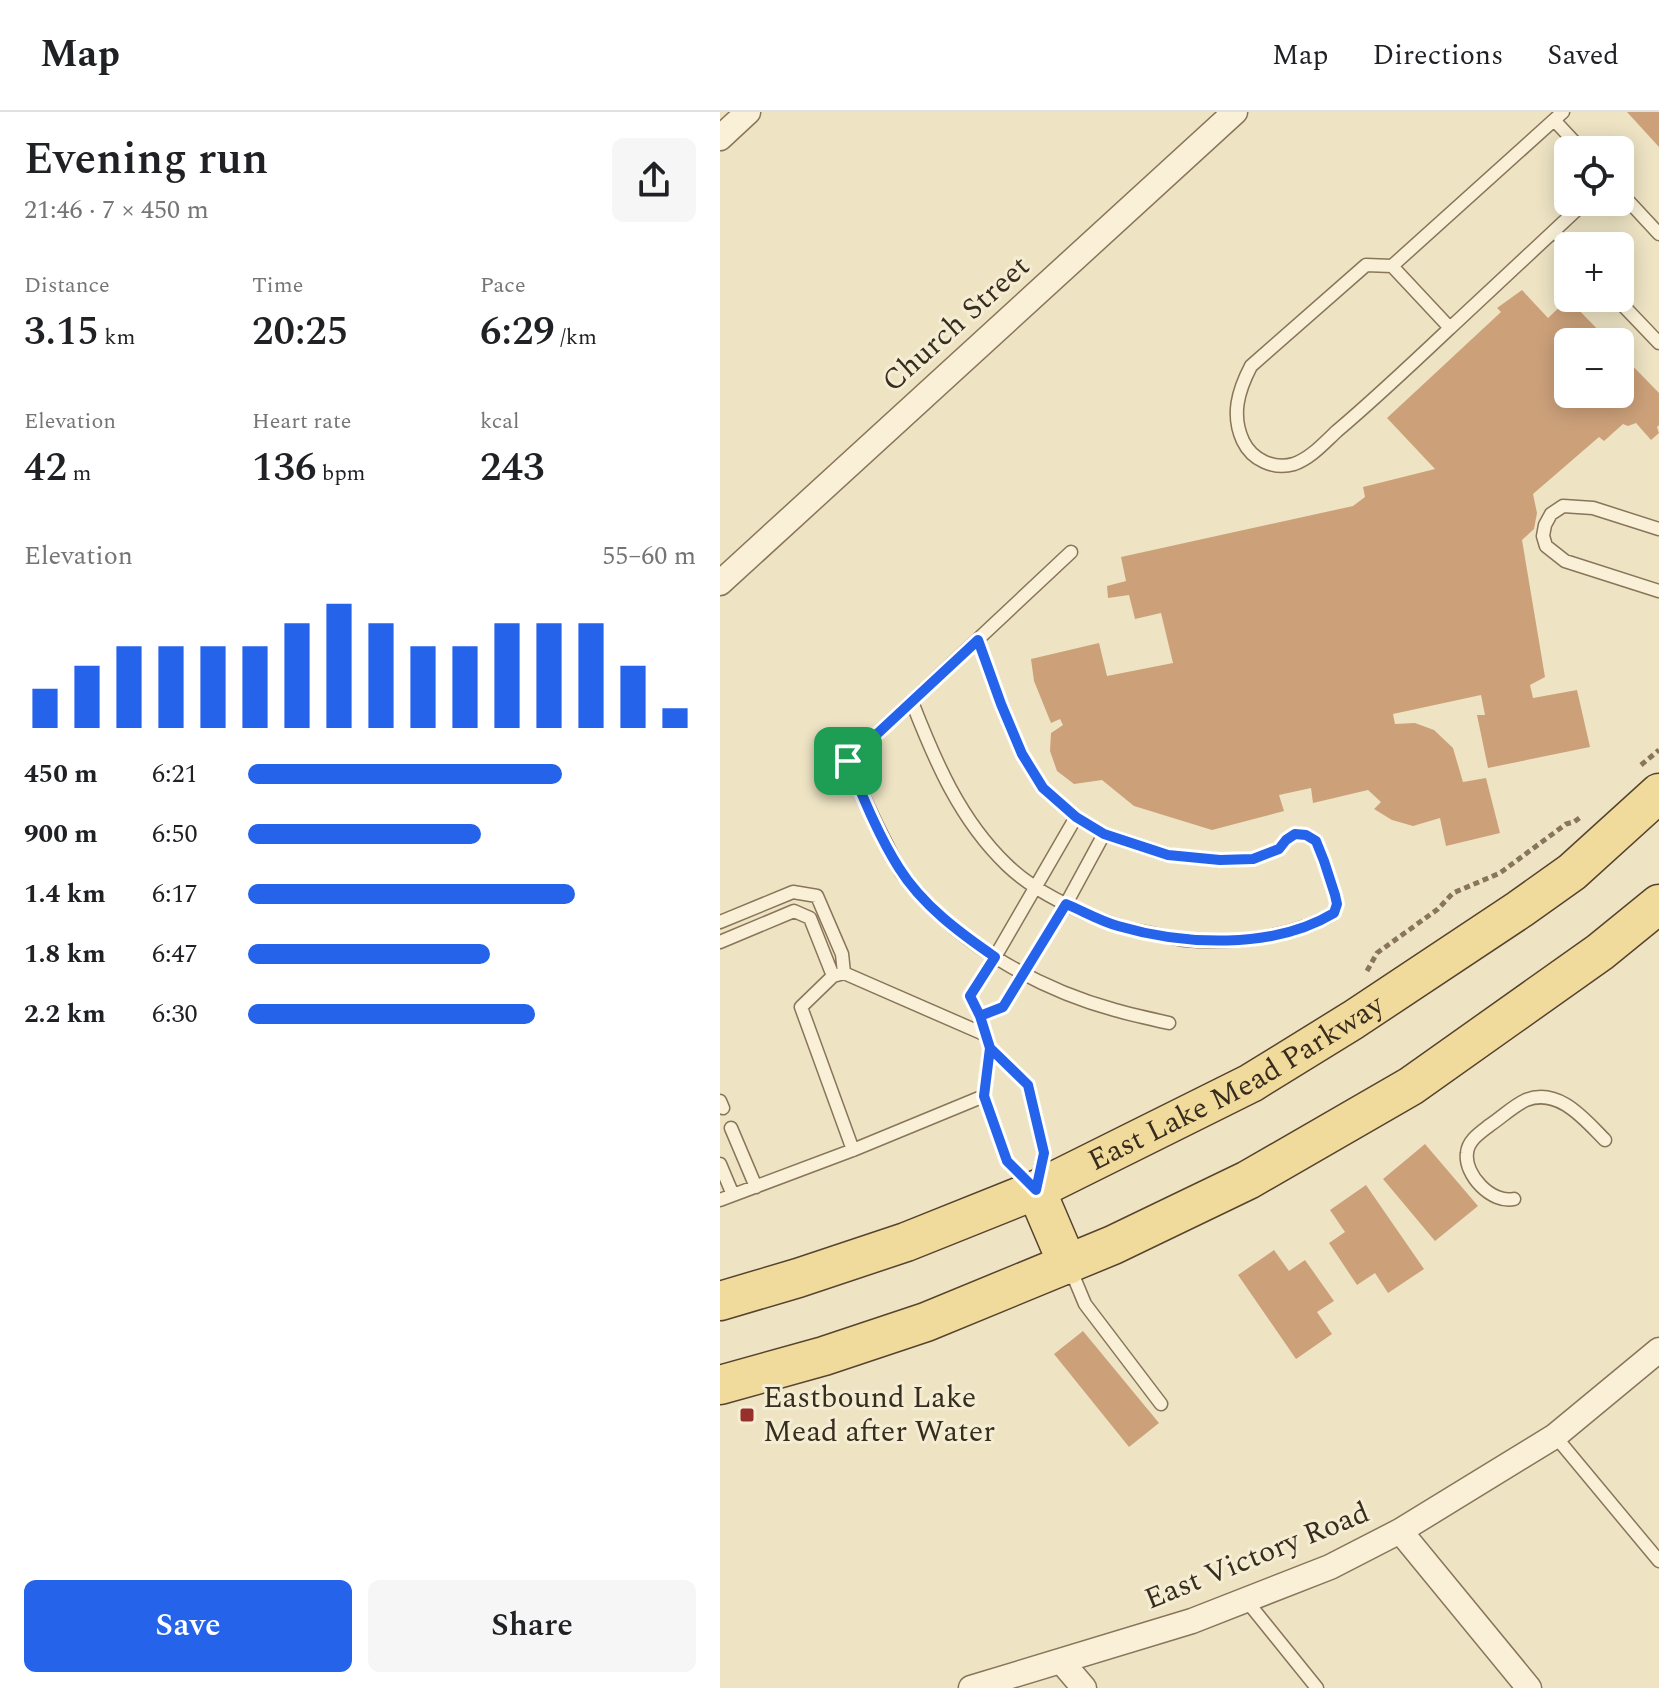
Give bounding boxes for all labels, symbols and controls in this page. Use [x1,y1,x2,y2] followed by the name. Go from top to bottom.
[40,26,120,84] text: Map
[1272,34,1329,77] text: Map
[1373,34,1503,77] text: Directions
[1547,34,1619,77] text: Saved
[24,126,268,193] text: Evening run
[1554,136,1634,408] map controls
[1554,136,1634,216] button: locate
[612,138,696,222] button: share
[24,190,209,230] text: 21:46 · 7 × 450 m
[1554,232,1634,312] button: +
[871,245,1041,403] street label: Church Street
[24,269,110,302] text: Distance
[252,269,303,302] text: Time
[480,269,526,302] text: Pace
[24,302,99,363] text: 3.15
[252,302,348,363] text: 20:25
[480,302,555,363] text: 6:29
[99,321,135,354] text: km
[555,321,597,354] text: /km
[1554,328,1634,408] button: −
[24,405,116,438] text: Elevation
[252,405,352,438] text: Heart rate
[480,405,520,438] text: kcal
[24,438,67,499] text: 42
[252,438,316,499] text: 136
[480,438,544,499] text: 243
[67,457,91,490] text: m
[316,457,366,490] text: bpm
[24,536,133,576] text: Elevation
[602,536,696,576] text: 55–60 m
[814,727,882,795] pin
[826,739,870,783] icon: arrive
[24,754,98,794] text: 450 m
[152,754,198,794] text: 6:21
[24,814,98,854] text: 900 m
[152,814,198,854] text: 6:50
[24,874,106,914] text: 1.4 km
[152,874,198,914] text: 6:17
[24,934,106,974] text: 1.8 km
[152,934,198,974] text: 6:47
[1080,982,1395,1184] street label: East Lake Mead Parkway
[24,994,106,1034] text: 2.2 km
[152,994,198,1034] text: 6:30
[763,1375,995,1455] place label: Eastbound Lake Mead after Water
[738,1406,756,1424] marker: Eastbound Lake Mead after Water
[1137,1490,1377,1622] street label: East Victory Road
[24,1580,352,1672] button: Save
[368,1580,696,1672] button: Share

